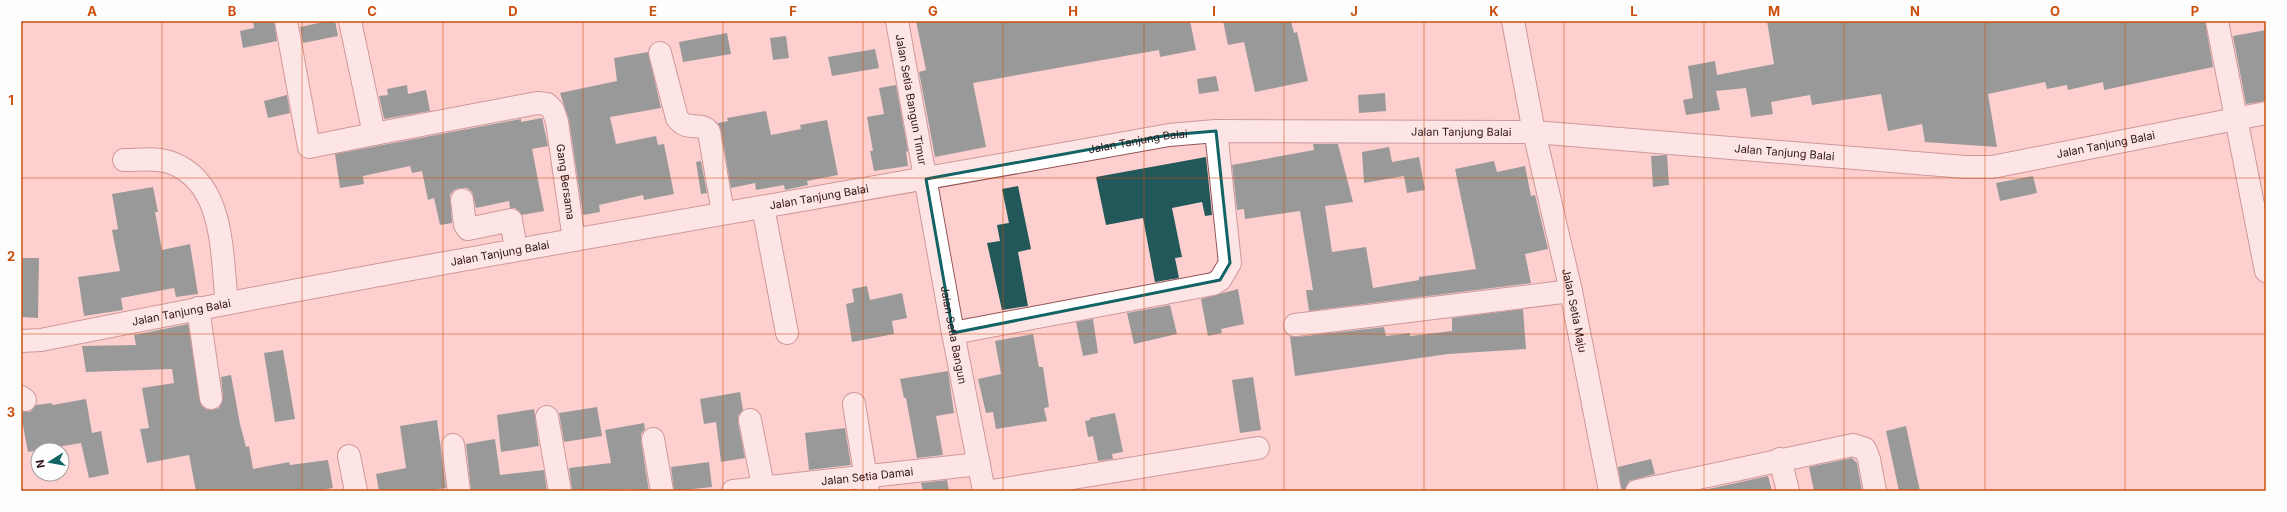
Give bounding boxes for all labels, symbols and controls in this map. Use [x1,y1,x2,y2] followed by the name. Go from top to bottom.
[87,3,97,19] text: A
[228,3,237,19] text: B
[367,3,377,19] text: C
[508,3,518,19] text: D
[649,3,657,19] text: E
[789,3,797,19] text: F
[928,3,938,19] text: G
[1068,3,1078,19] text: H
[1212,3,1216,19] text: I
[1350,3,1358,19] text: J
[1489,3,1499,19] text: K
[1630,3,1638,19] text: L
[1768,3,1780,19] text: M
[1910,3,1920,19] text: N
[2050,3,2060,19] text: O
[2191,3,2199,19] text: P
[893,33,930,166] street label: Jalan Setia Bangun Timur
[8,92,14,108] text: 1
[1411,125,1511,139] street label: Jalan Tanjung Balai
[1087,126,1188,156] street label: Jalan Tanjung Balai
[2055,128,2156,161] street label: Jalan Tanjung Balai
[1734,141,1835,163] street label: Jalan Tanjung Balai
[553,143,578,221] street label: Gang Bersama
[768,181,870,212] street label: Jalan Tanjung Balai
[449,237,550,269] street label: Jalan Tanjung Balai
[7,248,15,264] text: 2
[1559,267,1590,354] street label: Jalan Setia Maju
[938,285,970,385] street label: Jalan Setia Bangun
[131,296,232,329] street label: Jalan Tanjung Balai
[7,404,15,420] text: 3
[30,442,70,482] north arrow
[33,458,48,469] text: N
[820,464,914,488] street label: Jalan Setia Damai

